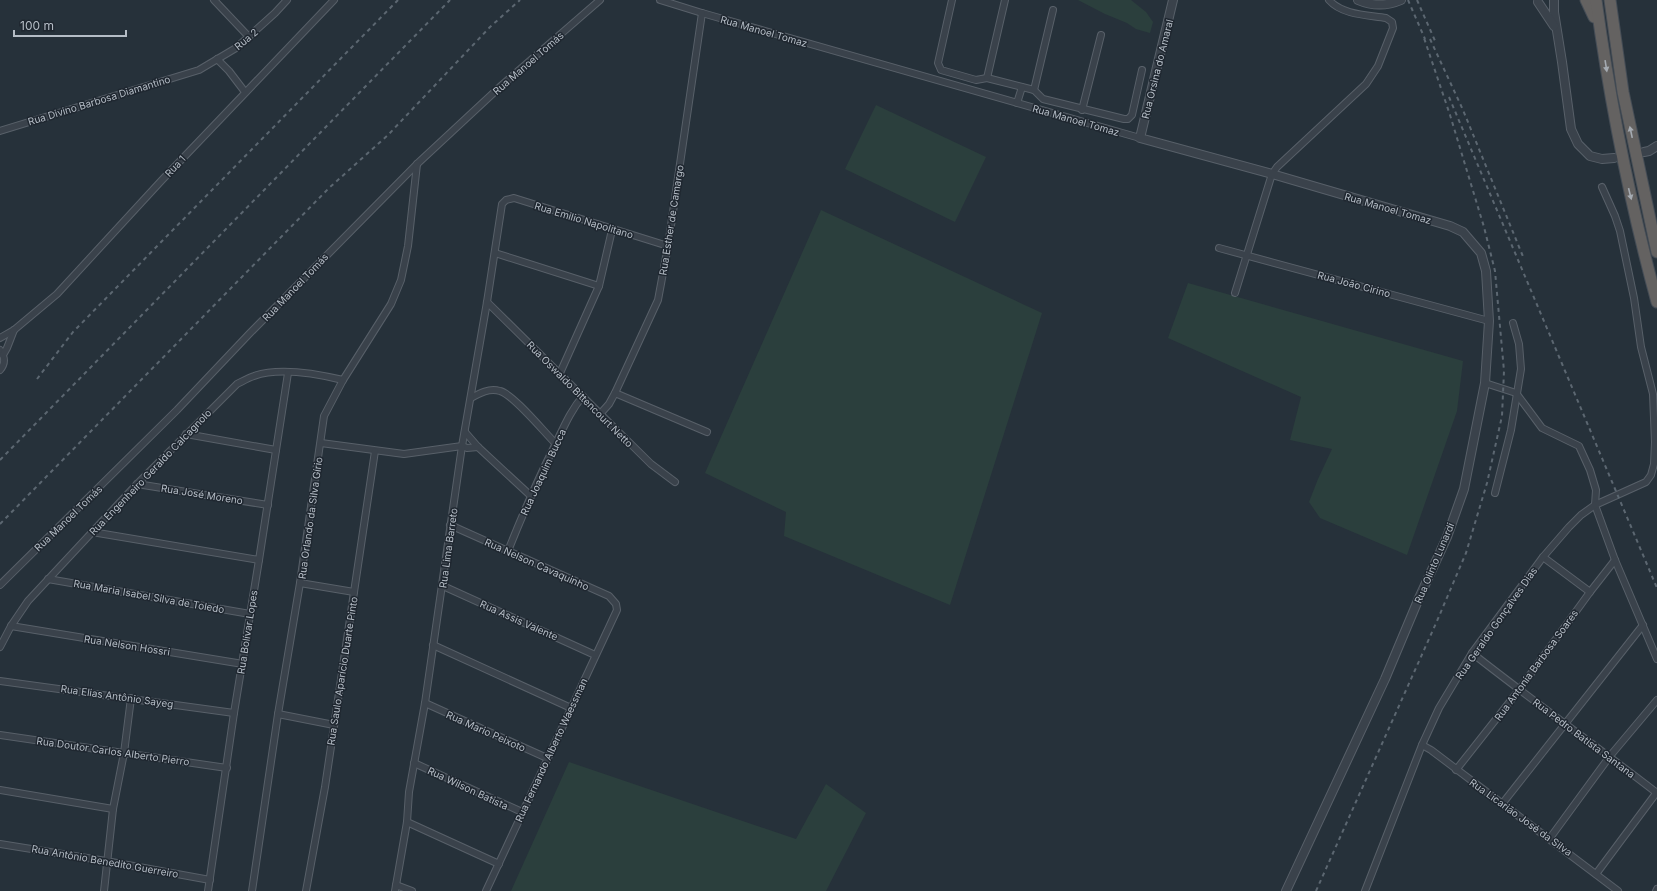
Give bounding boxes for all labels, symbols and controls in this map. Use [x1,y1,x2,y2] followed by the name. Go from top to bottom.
[14,12,126,38] scale bar
[719,13,809,49] street label: Rua Manoel Tomaz
[20,18,54,33] text: 100 m
[1139,18,1175,120] street label: Rua Orsina do Amaral
[232,26,260,52] street label: Rua 2
[490,29,566,97] street label: Rua Manoel Tomás
[1603,60,1609,72] one-way arrow
[26,73,172,127] street label: Rua Divino Barbosa Diamantino
[1031,102,1121,138] street label: Rua Manoel Tomaz
[1628,126,1634,138] one-way arrow
[162,153,188,179] street label: Rua 1
[656,164,686,276] street label: Rua Esther de Camargo
[1627,188,1633,200] one-way arrow
[1343,190,1433,226] street label: Rua Manoel Tomaz
[533,199,635,241] street label: Rua Emilio Napolitano
[260,251,330,323] street label: Rua Manoel Tomás
[1316,269,1392,299] street label: Rua João Cirino
[525,339,635,449] street label: Rua Oswaldo Bittencourt Netto
[87,407,213,537] street label: Rua Engenheiro Geraldo Calcagnolo
[518,427,568,517] street label: Rua Joaquim Bucca
[295,456,325,580] street label: Rua Orlando da Silva Gírio
[160,482,244,506] street label: Rua José Moreno
[32,483,104,553] street label: Rua Manoel Tomás
[436,507,460,589] street label: Rua Lima Barreto
[1412,521,1456,605] street label: Rua Olinto Lunardi
[483,536,591,592] street label: Rua Nelson Cavaquinho
[1453,565,1539,681] street label: Rua Geraldo Gonçalves Dias
[73,577,225,615] street label: Rua Maria Isabel Silva de Toledo
[234,589,260,675] street label: Rua Bolívar Lopes
[324,596,360,746] street label: Rua Saulo Aparício Duarte Pinto
[478,597,560,643] street label: Rua Assis Valente
[1492,607,1580,723] street label: Rua Antonia Barbosa Soares
[83,632,171,658] street label: Rua Nelson Hossri
[512,676,590,824] street label: Rua Fernando Alberto Waessman
[60,682,174,710] street label: Rua Elias Antônio Sayeg
[1531,696,1637,780] street label: Rua Pedro Batista Santana
[444,708,528,754] street label: Rua Mario Peixoto
[36,734,190,768] street label: Rua Doutor Carlos Alberto Pierro
[426,764,510,812] street label: Rua Wilson Batista
[1467,776,1575,858] street label: Rua Licarião José da Silva
[31,842,179,880] street label: Rua Antônio Benedito Guerreiro

